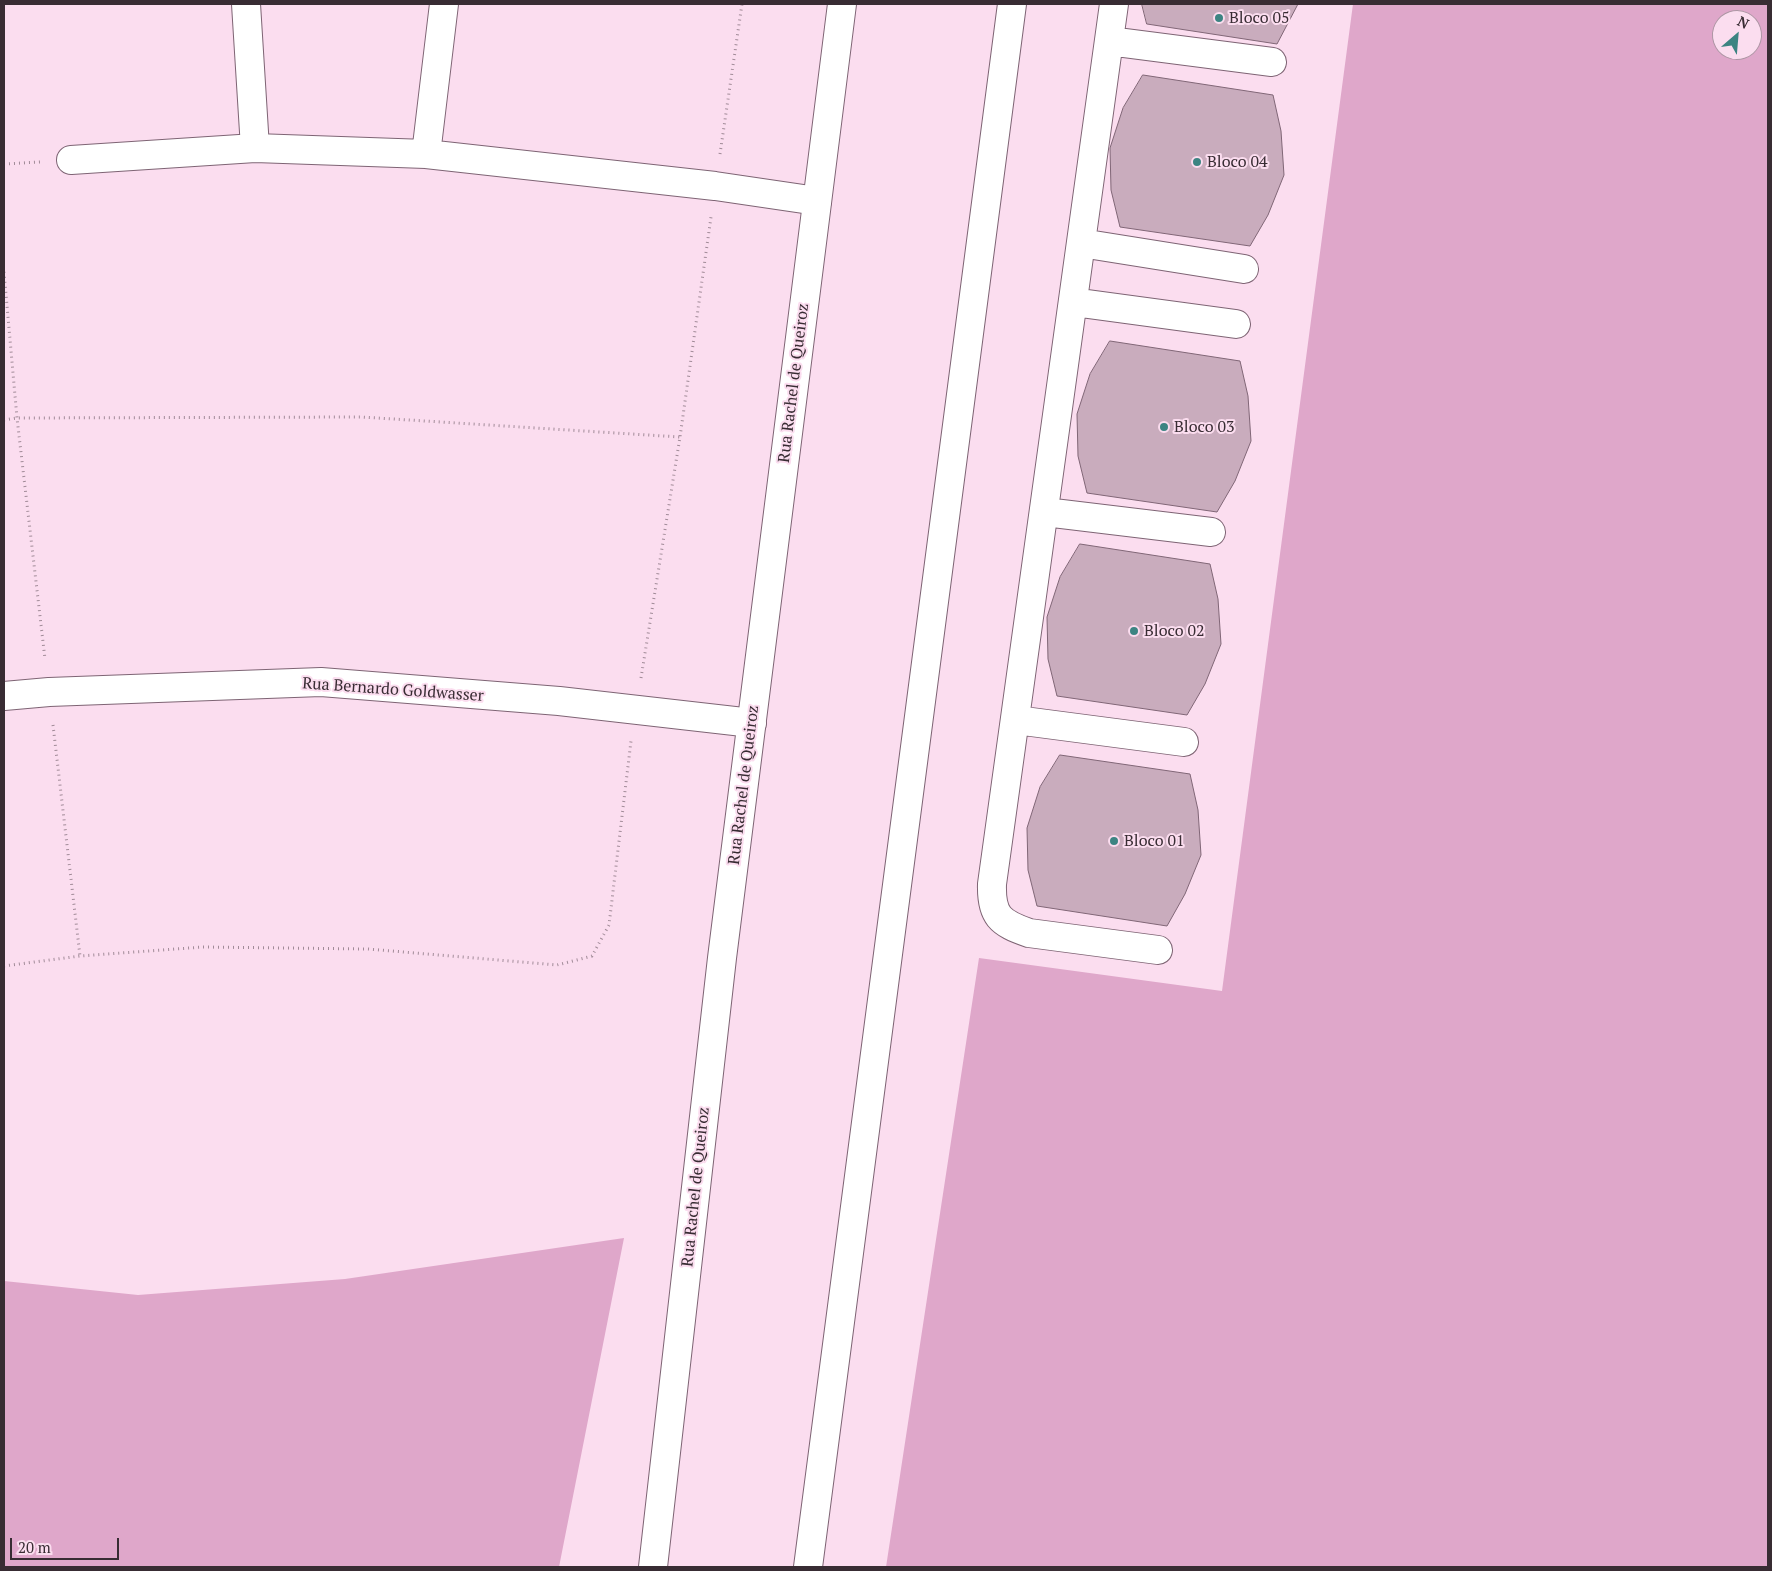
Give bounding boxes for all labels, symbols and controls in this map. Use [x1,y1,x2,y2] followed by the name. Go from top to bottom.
[1229,8,1289,28] place label: Bloco 05
[1712,10,1762,60] north arrow
[1735,11,1753,33] text: N
[1213,12,1225,24] marker: Bloco 05
[1207,152,1267,172] place label: Bloco 04
[1191,156,1203,168] marker: Bloco 04
[775,302,813,464] street label: Rua Rachel de Queiroz
[1174,417,1234,437] place label: Bloco 03
[1158,421,1170,433] marker: Bloco 03
[1144,621,1204,641] place label: Bloco 02
[1128,625,1140,637] marker: Bloco 02
[302,674,484,706] street label: Rua Bernardo Goldwasser
[725,704,763,866] street label: Rua Rachel de Queiroz
[1124,831,1184,851] place label: Bloco 01
[1108,835,1120,847] marker: Bloco 01
[678,1106,714,1268] street label: Rua Rachel de Queiroz
[12,1528,121,1560] scale bar
[18,1537,51,1557] text: 20 m

